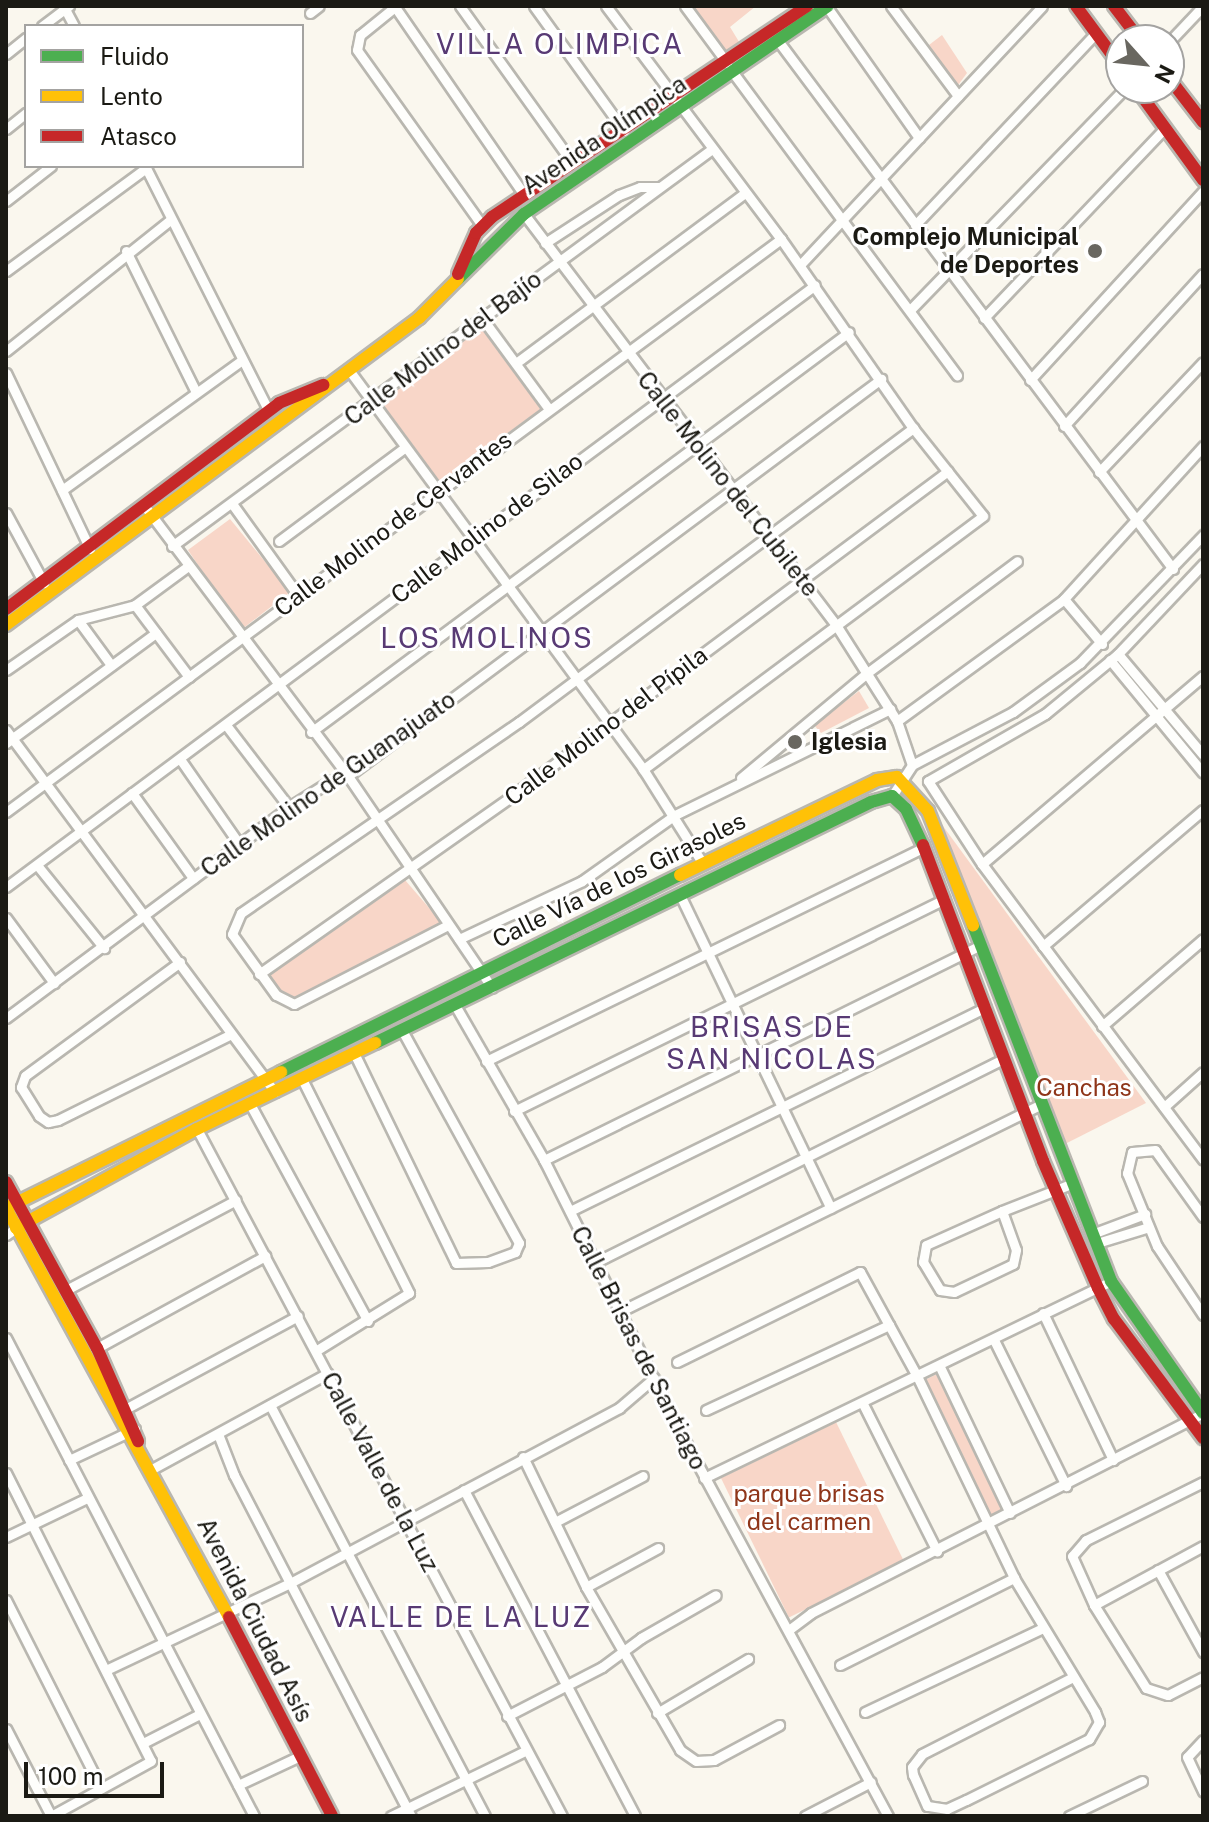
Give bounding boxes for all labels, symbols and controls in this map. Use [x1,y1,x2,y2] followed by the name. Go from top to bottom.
[24,24,304,168] legend
[1105,24,1185,104] north arrow
[436,27,684,61] district label: VILLA OLIMPICA
[100,42,169,70] text: Fluido
[1149,60,1180,88] text: N
[516,69,692,201] street label: Avenida Olímpica
[100,82,163,110] text: Lento
[100,122,177,150] text: Atasco
[852,223,1079,279] place label: Complejo Municipal de Deportes
[1086,242,1104,260] marker: Complejo Municipal de Deportes
[338,264,548,432] street label: Calle Molino del Bajío
[631,366,825,602] street label: Calle Molino del Cubilete
[268,425,518,623] street label: Calle Molino de Cervantes
[385,446,589,610] street label: Calle Molino de Silao
[380,621,594,655] district label: LOS MOLINOS
[499,640,713,812] street label: Calle Molino del Pípila
[195,685,461,883] street label: Calle Molino de Guanajuato
[811,728,887,756] place label: Iglesia
[786,733,804,751] marker: Iglesia
[487,806,751,954] street label: Calle Vía de los Girasoles
[666,1010,878,1076] district label: BRISAS DE SAN NICOLAS
[1036,1074,1132,1102] park label: Canchas
[565,1221,713,1475] street label: Calle Brisas de Santiago
[315,1367,445,1577] street label: Calle Valle de la Luz
[733,1480,885,1536] park label: parque brisas del carmen
[191,1513,319,1727] street label: Avenida Ciudad Asís
[330,1600,592,1634] district label: VALLE DE LA LUZ
[28,1746,168,1796] scale bar
[38,1762,104,1790] text: 100 m

